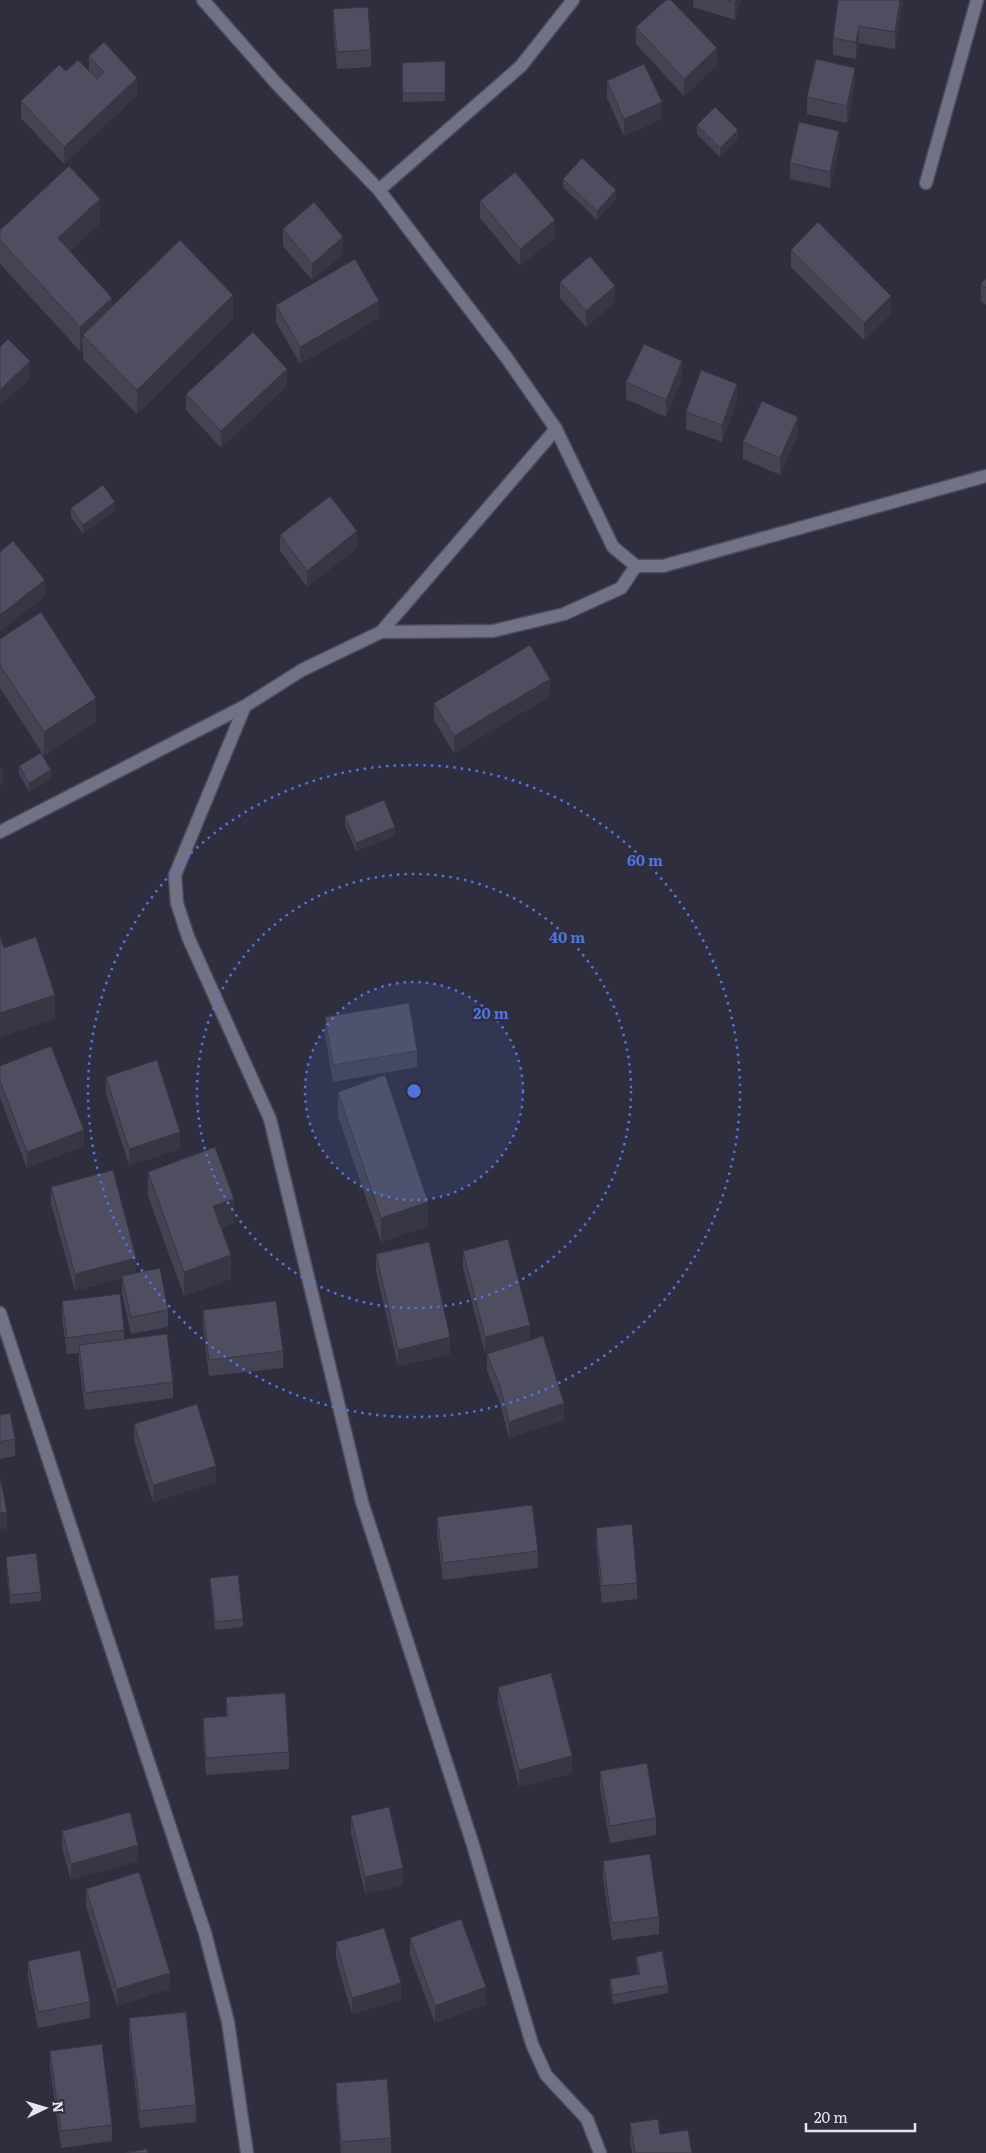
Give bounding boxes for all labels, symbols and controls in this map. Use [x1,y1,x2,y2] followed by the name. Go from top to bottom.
[627,848,663,871] text: 60 m
[549,925,585,948] text: 40 m
[473,1001,509,1024] text: 20 m
[405,1082,423,1100] centre of rings
[20,2083,70,2133] north arrow
[48,2100,69,2114] text: N
[806,2100,915,2132] scale bar
[814,2105,848,2128] text: 20 m

